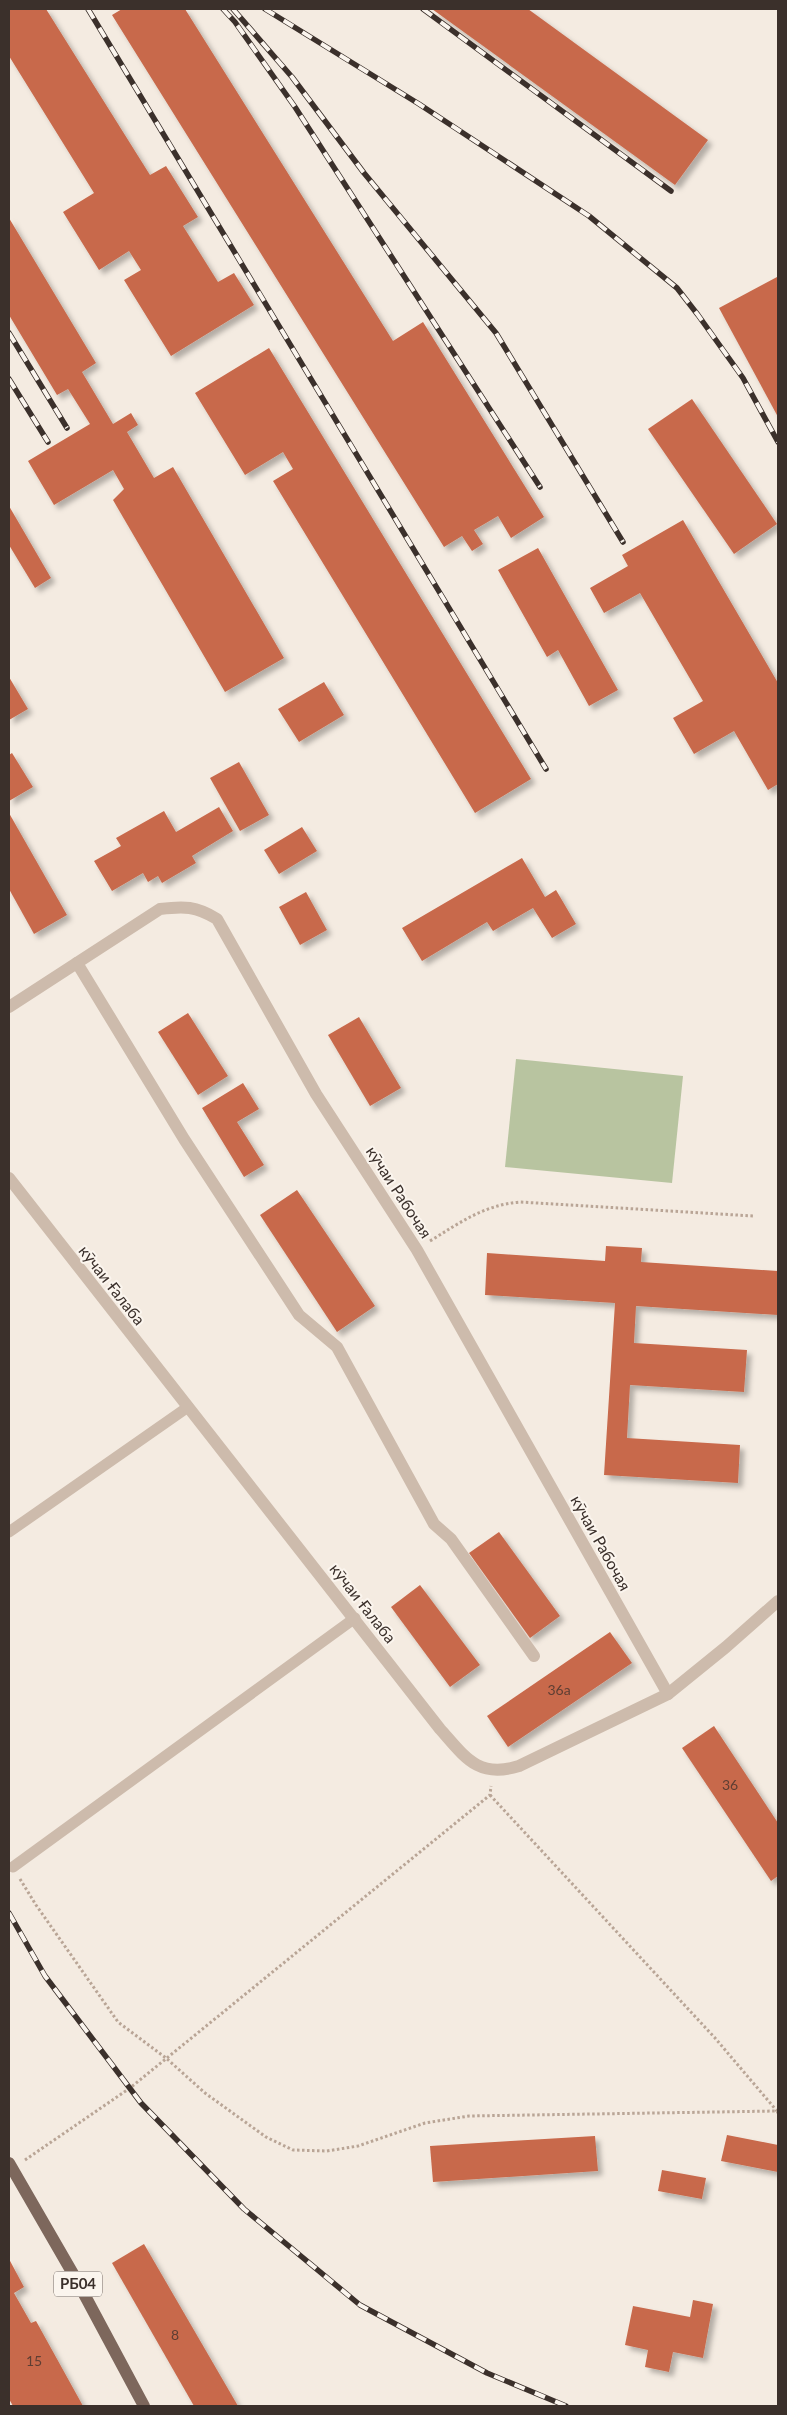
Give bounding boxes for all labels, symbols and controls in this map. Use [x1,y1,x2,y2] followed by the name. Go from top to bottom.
[363,1142,436,1241] street label: кӯчаи Рабочая
[75,1241,149,1328] street label: кӯчаи Ғалаба
[567,1492,635,1594] street label: кӯчаи Рабочая
[326,1559,400,1646] street label: кӯчаи Ғалаба
[547,1681,571,1698] house number: 36а
[722,1776,738,1793] house number: 36
[54,2272,102,2296] road number: РБ04
[171,2326,179,2343] house number: 8
[26,2352,42,2369] house number: 15

